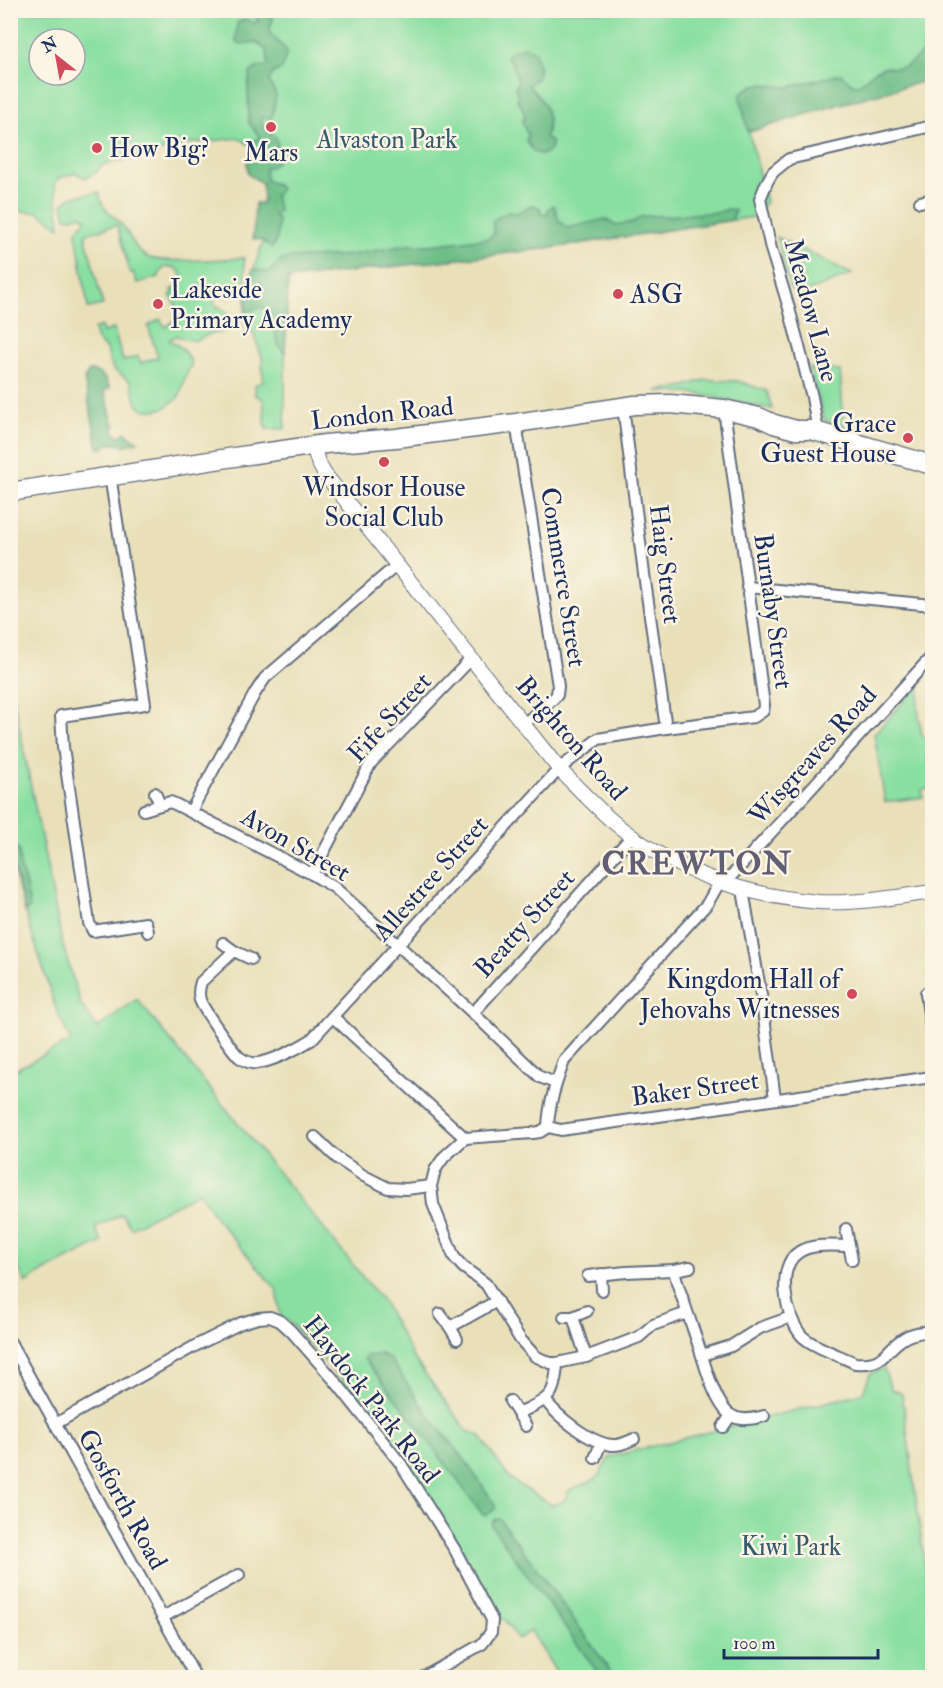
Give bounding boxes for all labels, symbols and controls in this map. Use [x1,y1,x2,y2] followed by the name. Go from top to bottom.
[27,27,87,87] north arrow
[38,32,62,58] text: N
[264,120,278,134] marker: Mars
[316,124,458,156] park label: Alvaston Park
[109,133,209,165] place label: How Big?
[244,137,298,169] place label: Mars
[90,141,104,155] marker: How Big?
[777,235,846,385] street label: Meadow Lane
[170,274,352,336] place label: Lakeside Primary Academy
[629,279,683,311] place label: ASG
[611,287,625,301] marker: ASG
[151,297,165,311] marker: Lakeside Primary Academy
[309,391,455,437] street label: London Road
[760,408,896,470] place label: Grace Guest House
[901,431,915,445] marker: Grace Guest House
[377,455,391,469] marker: Windsor House Social Club
[302,472,466,534] place label: Windsor House Social Club
[533,485,593,669] street label: Commerce Street
[642,503,688,626] street label: Haig Street
[746,531,800,691] street label: Burnaby Street
[341,666,439,769] street label: Fife Street
[509,670,634,807] street label: Brighton Road
[741,679,884,833] street label: Wisgreaves Road
[234,800,356,889] street label: Avon Street
[366,809,495,949] street label: Allestree Street
[602,844,792,884] district label: CREWTON
[468,863,582,985] street label: Beatty Street
[639,964,844,1026] place label: Kingdom Hall of Jehovahs Witnesses
[845,987,859,1001] marker: Kingdom Hall of Jehovahs Witnesses
[629,1064,761,1114] street label: Baker Street
[296,1309,447,1490] street label: Haydock Park Road
[70,1424,174,1575] street label: Gosforth Road
[741,1531,842,1563] park label: Kiwi Park
[724,1622,878,1660] scale bar
[733,1632,776,1655] text: 100 m

